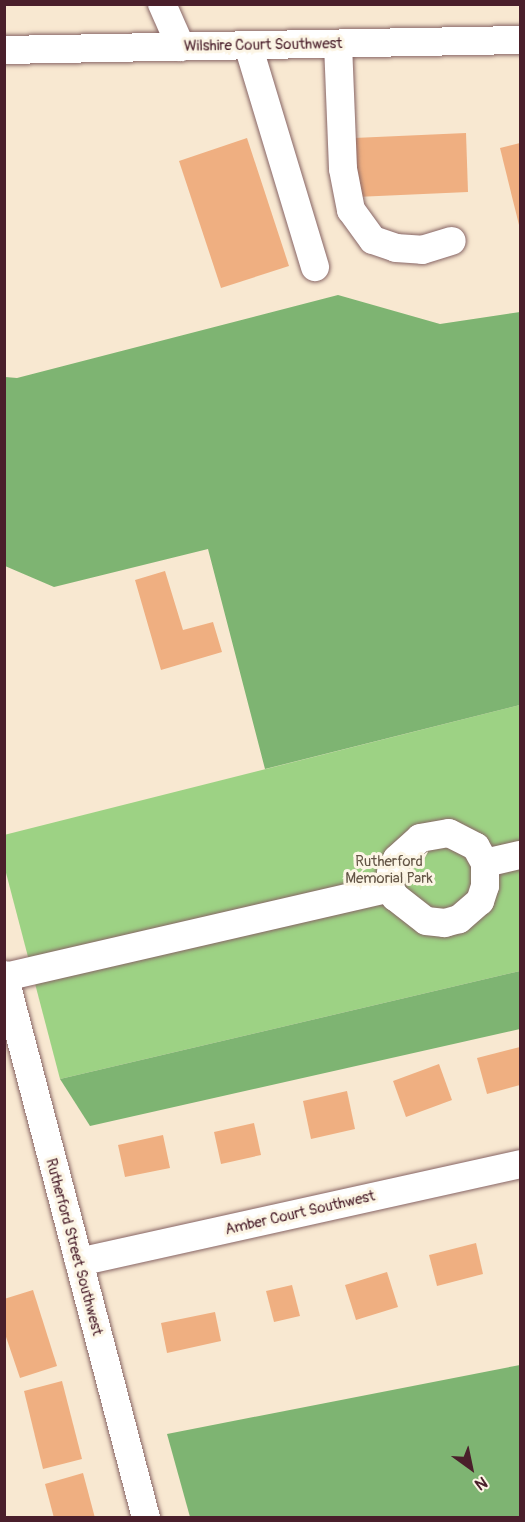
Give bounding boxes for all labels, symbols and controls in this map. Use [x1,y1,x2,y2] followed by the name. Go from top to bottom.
[184,35,342,55] street label: Wilshire Court Southwest
[345,852,433,887] park label: Rutherford Memorial Park
[42,1156,106,1338] street label: Rutherford Street Southwest
[223,1187,377,1239] street label: Amber Court Southwest
[441,1438,501,1498] north arrow
[471,1472,491,1494] text: N

